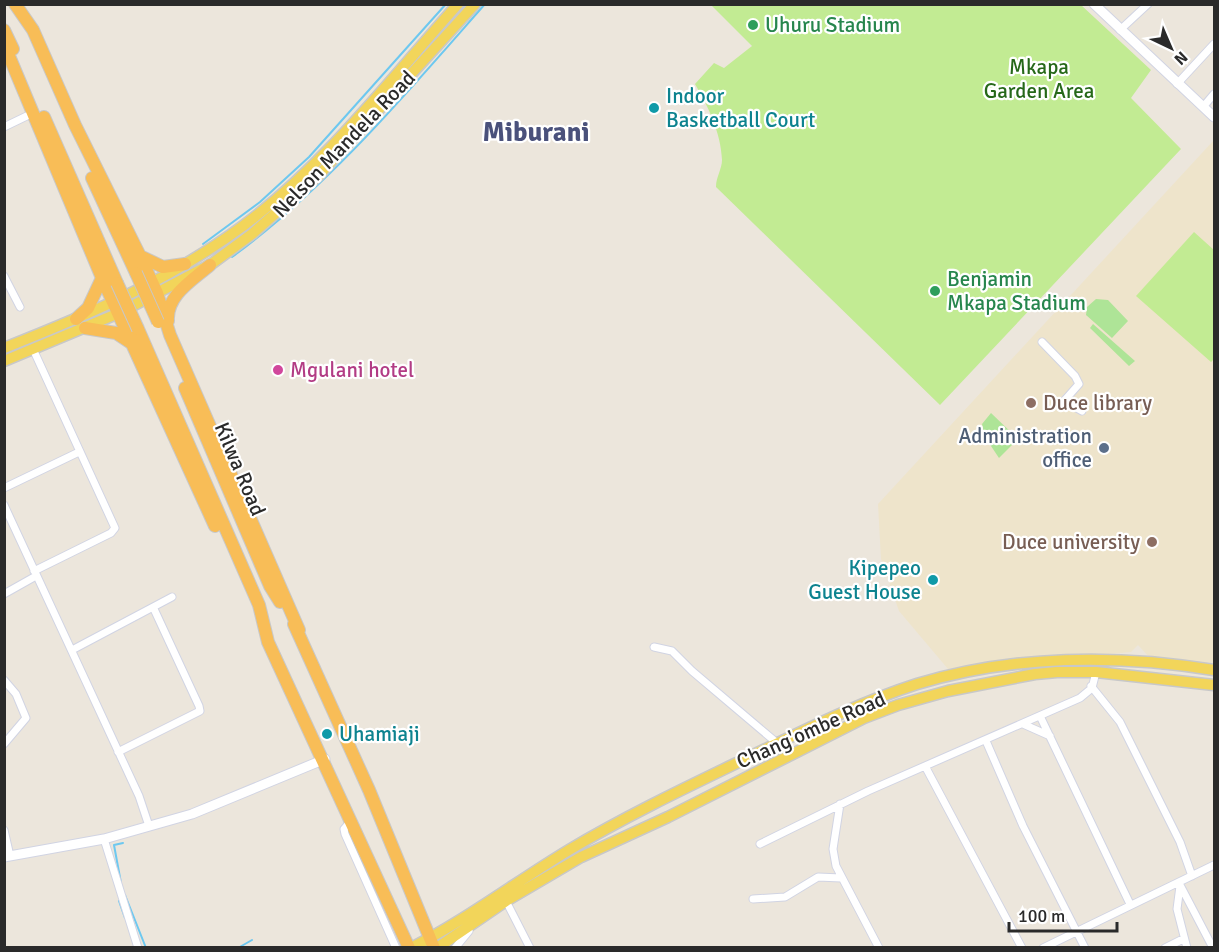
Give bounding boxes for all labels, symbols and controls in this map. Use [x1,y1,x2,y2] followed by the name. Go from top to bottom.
[765,12,900,38] place label: Uhuru Stadium
[746,18,760,32] marker: Uhuru Stadium
[1141,18,1201,78] north arrow
[1170,47,1192,69] text: N
[984,54,1094,104] park label: Mkapa Garden Area
[267,65,421,223] street label: Nelson Mandela Road
[666,83,815,133] place label: Indoor Basketball Court
[647,101,661,115] marker: Indoor Basketball Court
[483,116,589,149] district label: Miburani
[947,266,1086,316] place label: Benjamin Mkapa Stadium
[928,284,942,298] marker: Benjamin Mkapa Stadium
[290,357,414,383] place label: Mgulani hotel
[271,363,285,377] marker: Mgulani hotel
[1043,390,1152,416] place label: Duce library
[1024,396,1038,410] marker: Duce library
[209,418,271,520] street label: Kilwa Road
[958,423,1092,473] place label: Administration office
[1097,441,1111,455] marker: Administration office
[1002,529,1140,555] place label: Duce university
[1145,535,1159,549] marker: Duce university
[808,555,921,605] place label: Kipepeo Guest House
[926,573,940,587] marker: Kipepeo Guest House
[732,685,890,775] street label: Chang'ombe Road
[339,721,420,747] place label: Uhamiaji
[320,727,334,741] marker: Uhamiaji
[1009,895,1117,933] scale bar
[1018,905,1065,927] text: 100 m

